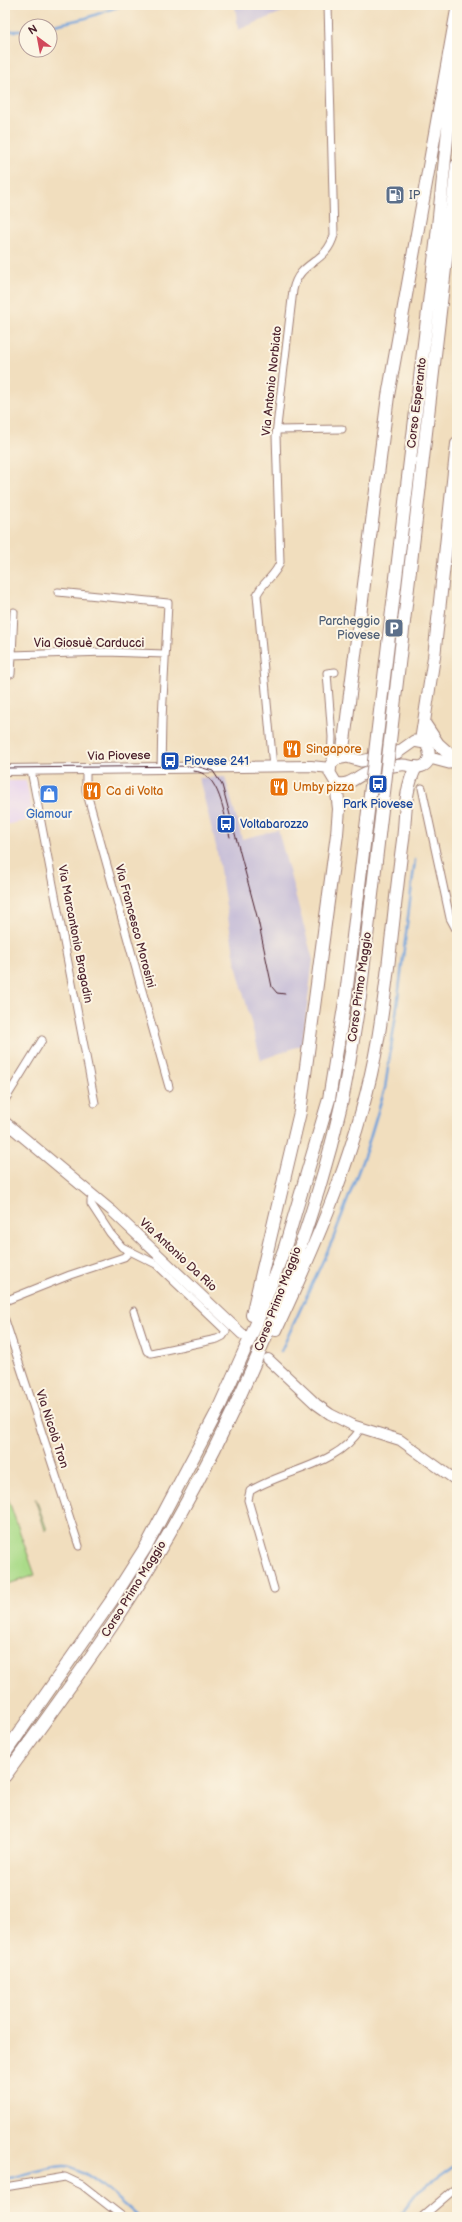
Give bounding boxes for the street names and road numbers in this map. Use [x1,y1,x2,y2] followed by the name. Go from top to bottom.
[259,325,285,437] street label: Via Antonio Norbiato
[404,357,430,449] street label: Corso Esperanto
[34,636,144,651] street label: Via Giosuè Carducci
[87,748,151,764] street label: Via Piovese
[111,863,159,990] street label: Via Francesco Morosini
[54,864,96,1005] street label: Via Marcantonio Bragadin
[345,931,375,1043] street label: Corso Primo Maggio
[136,1215,220,1295] street label: Via Antonio Da Rio
[251,1244,305,1354] street label: Corso Primo Maggio
[32,1388,72,1470] street label: Via Nicolò Tron
[98,1538,170,1640] street label: Corso Primo Maggio

